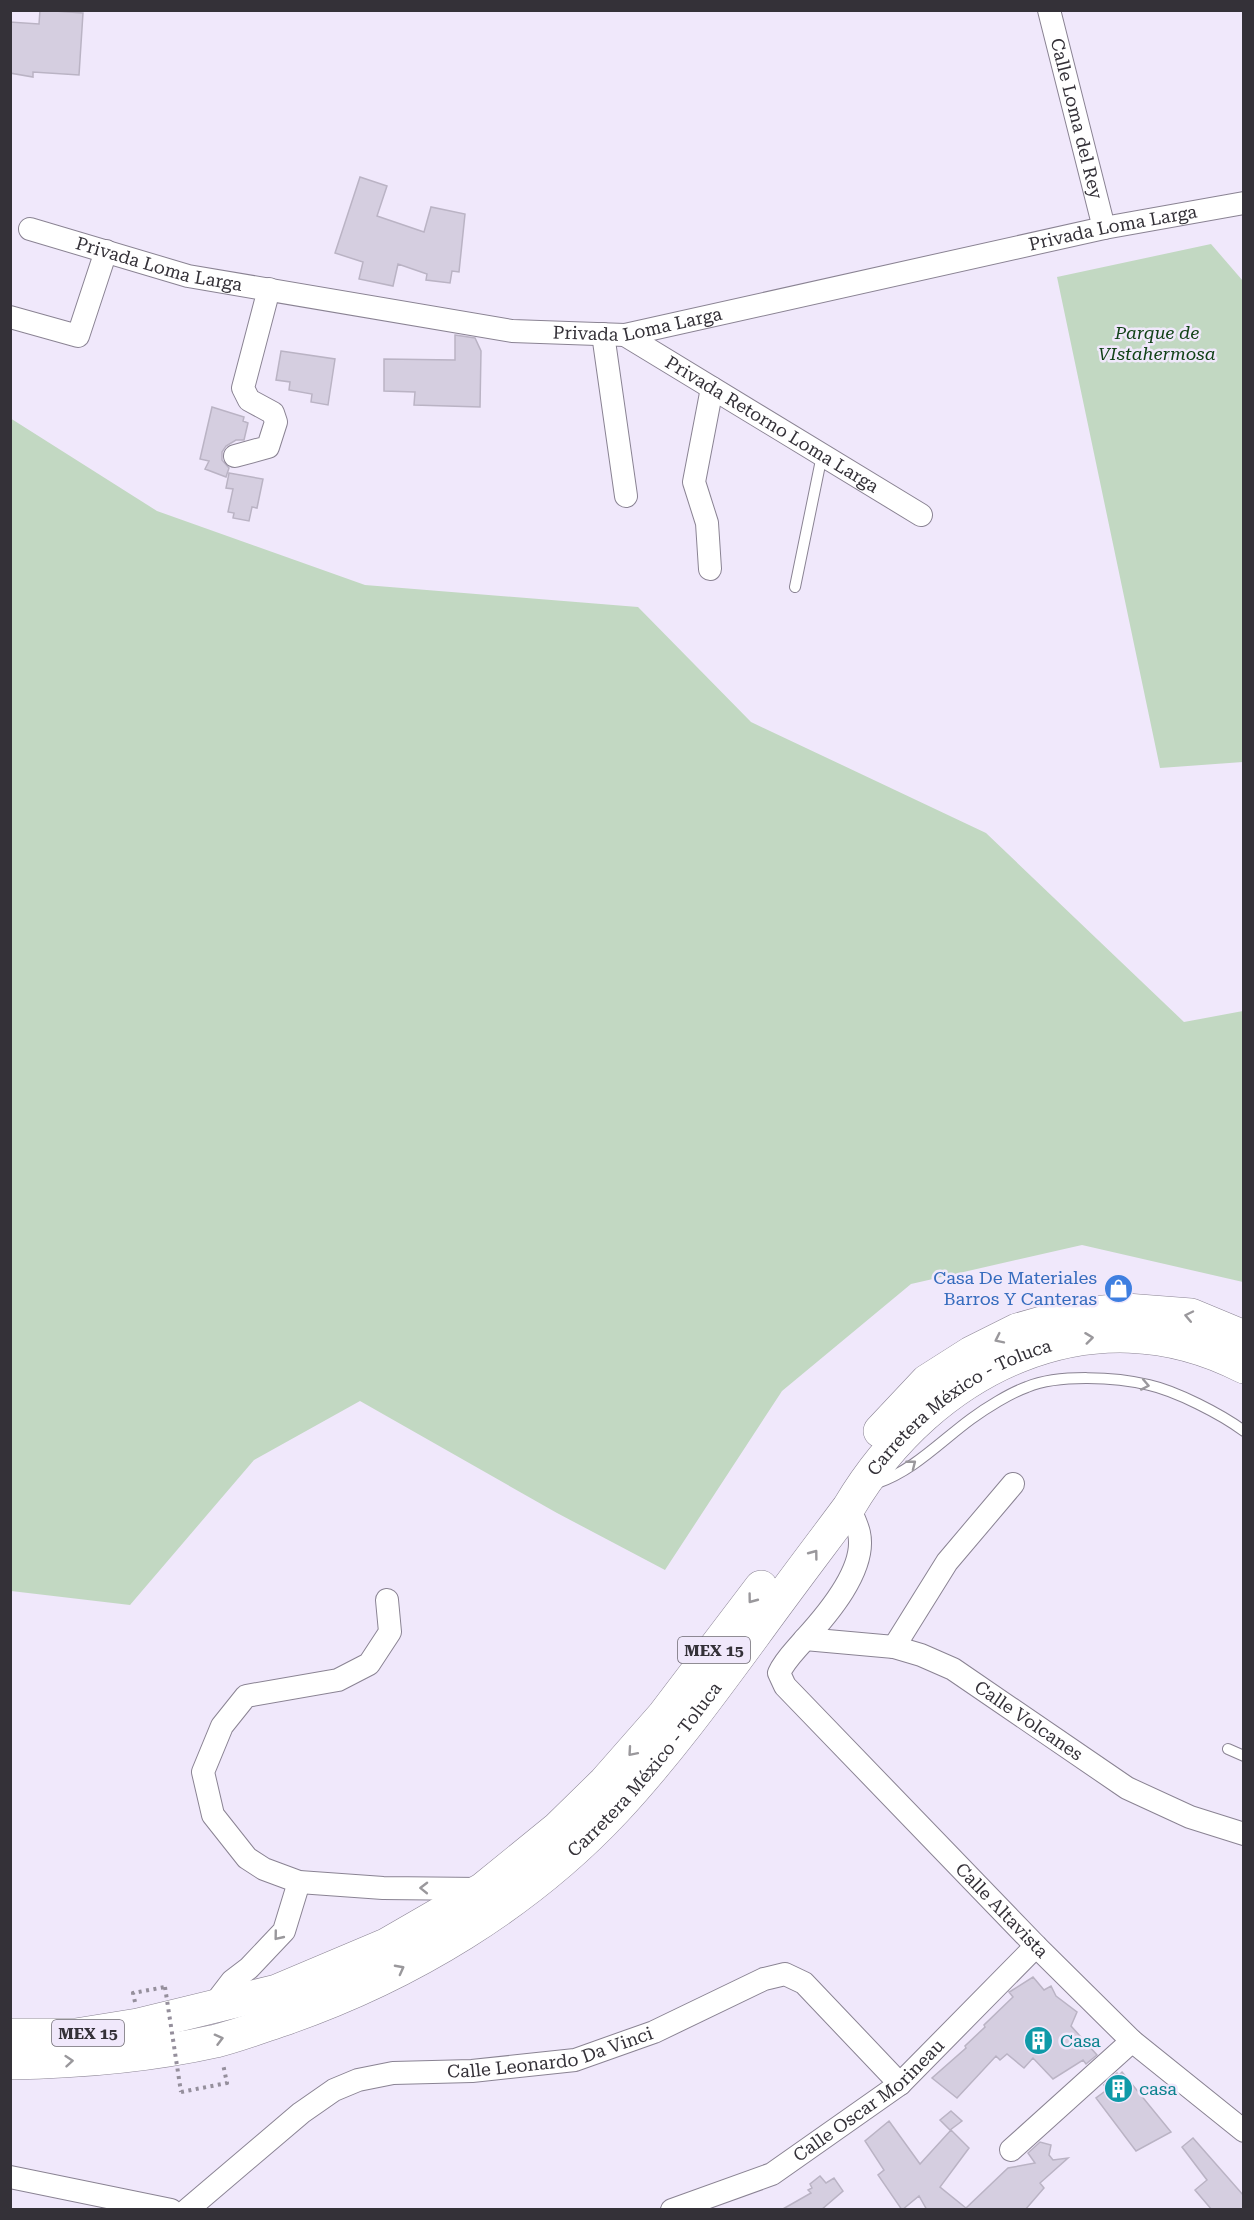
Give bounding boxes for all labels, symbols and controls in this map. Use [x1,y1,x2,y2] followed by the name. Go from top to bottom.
[1046,36,1107,202] street label: Calle Loma del Rey
[1026,201,1199,255] street label: Privada Loma Larga
[73,232,244,295] street label: Privada Loma Larga
[552,303,724,345] street label: Privada Loma Larga
[1098,322,1216,364] park label: Parque de VIstahermosa
[662,351,883,497] street label: Privada Retorno Loma Larga
[933,1267,1097,1309] place label: Casa De Materiales Barros Y Canteras
[1102,1272,1134,1304] shop icon: Casa De Materiales Barros Y Canteras
[1184,1310,1194,1323] one-way arrow
[995,1332,1006,1343] one-way arrow
[1084,1332,1093,1345] one-way arrow
[863,1335,1054,1479] street label: Carretera México - Toluca
[1139,1378,1149,1391] one-way arrow
[905,1461,916,1472] one-way arrow
[806,1550,817,1561] one-way arrow
[749,1592,760,1603] one-way arrow
[678,1637,750,1663] road number: MEX 15
[971,1676,1087,1765] street label: Calle Volcanes
[563,1678,726,1861] street label: Carretera México - Toluca
[628,1745,639,1756] one-way arrow
[951,1858,1053,1962] street label: Calle Altavista
[420,1882,429,1894] one-way arrow
[275,1929,286,1940] one-way arrow
[394,1965,404,1976] one-way arrow
[52,2020,124,2046] road number: MEX 15
[447,2022,656,2082] street label: Calle Leonardo Da Vinci
[1023,2025,1055,2057] building icon: Casa
[1060,2030,1101,2051] place label: Casa
[214,2034,224,2047] one-way arrow
[789,2035,948,2166] street label: Calle Oscar Morineau
[64,2055,73,2068] one-way arrow
[1102,2073,1134,2105] building icon: casa
[1139,2078,1177,2099] place label: casa

